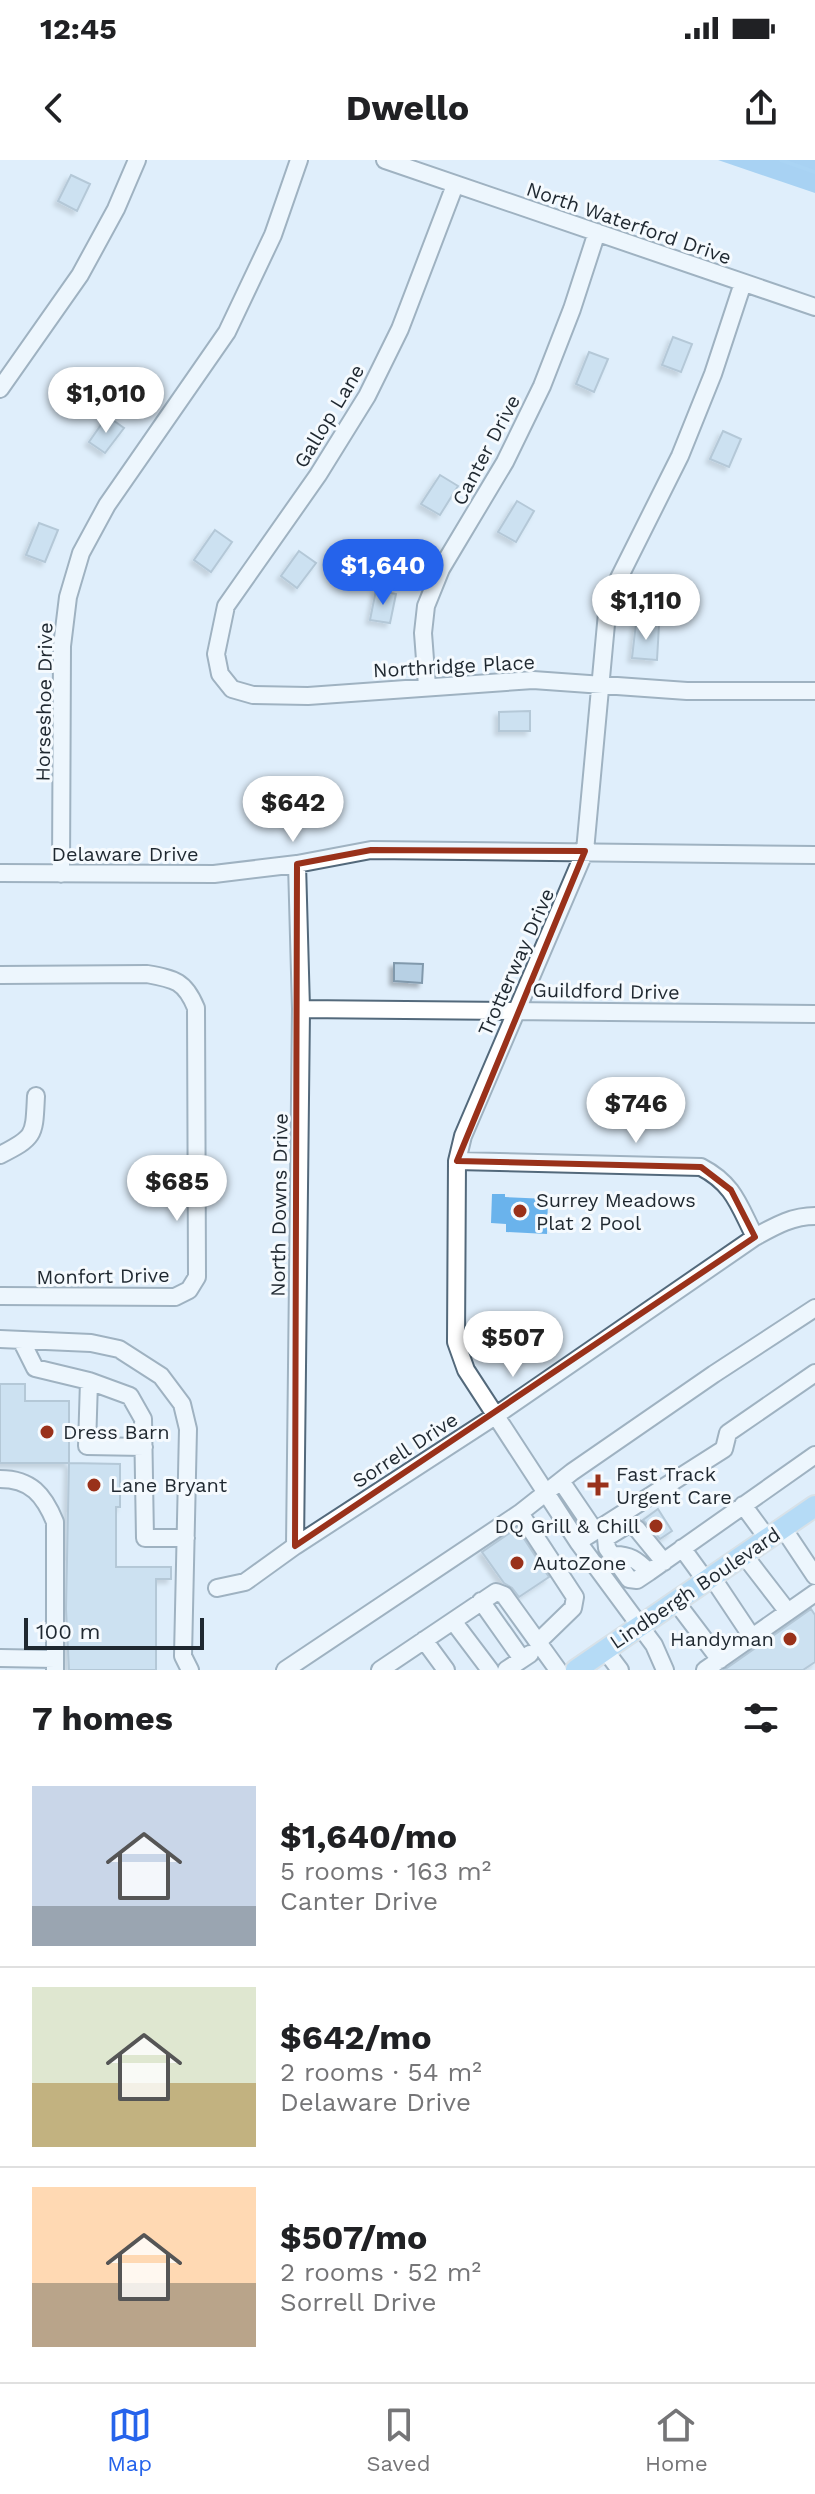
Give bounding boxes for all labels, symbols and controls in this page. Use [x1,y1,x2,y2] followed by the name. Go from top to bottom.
[40,11,117,46] text: 12:45
[32,86,76,130] icon: back
[739,86,783,130] icon: share
[346,87,469,129] text: Dwello
[523,177,735,269] street label: North Waterford Drive
[289,360,369,472] street label: Gallop Lane
[41,367,171,435] pin: $1,010
[66,378,146,408] text: $1,010
[447,391,525,509] street label: Canter Drive
[318,539,448,607] pin: $1,640
[341,550,425,580] text: $1,640
[581,574,711,642] pin: $1,110
[610,585,682,615] text: $1,110
[31,622,57,782] street label: Horseshoe Drive
[372,650,536,682] street label: Northridge Place
[246,776,340,844] pin: $642
[261,787,325,817] text: $642
[52,842,198,866] street label: Delaware Drive
[473,884,559,1040] street label: Trotterway Drive
[532,978,680,1004] street label: Guildford Drive
[589,1077,683,1145] pin: $746
[604,1088,668,1118] text: $746
[265,1113,293,1297] street label: North Downs Drive
[130,1155,224,1223] pin: $685
[145,1166,209,1196] text: $685
[536,1188,696,1235] place label: Surrey Meadows Plat 2 Pool
[511,1202,529,1220] marker: Surrey Meadows Plat 2 Pool
[36,1263,170,1289] street label: Monfort Drive
[466,1311,560,1379] pin: $507
[481,1322,545,1352] text: $507
[348,1407,462,1493] street label: Sorrell Drive
[63,1420,170,1444] place label: Dress Barn
[38,1423,56,1441] marker: Dress Barn
[616,1462,732,1509] place label: Fast Track Urgent Care
[110,1473,228,1497] place label: Lane Bryant
[587,1474,609,1496] marker: Fast Track Urgent Care
[85,1476,103,1494] marker: Lane Bryant
[495,1514,640,1538] place label: DQ Grill & Chill
[647,1517,665,1535] marker: DQ Grill & Chill
[605,1522,785,1654] street label: Lindbergh Boulevard
[533,1551,626,1575] place label: AutoZone
[508,1554,526,1572] marker: AutoZone
[24,1614,204,1650] scale bar
[36,1619,100,1644] text: 100 m
[670,1627,774,1651] place label: Handyman
[781,1630,799,1648] marker: Handyman
[739,1696,783,1740] icon: filters
[32,1698,173,1738] text: 7 homes
[280,1816,457,1856] text: $1,640/mo
[96,1818,192,1914] icon: home
[280,1856,491,1886] text: 5 rooms · 163 m²
[280,1886,438,1916] text: Canter Drive
[280,2017,432,2057] text: $642/mo
[96,2019,192,2115] icon: home
[280,2057,482,2087] text: 2 rooms · 54 m²
[280,2087,471,2117] text: Delaware Drive
[280,2217,427,2257] text: $507/mo
[96,2219,192,2315] icon: home
[280,2257,481,2287] text: 2 rooms · 52 m²
[280,2287,437,2317] text: Sorrell Drive
[107,2403,152,2476] tab: Map
[367,2403,430,2476] tab: Saved
[645,2403,708,2476] tab: Home

